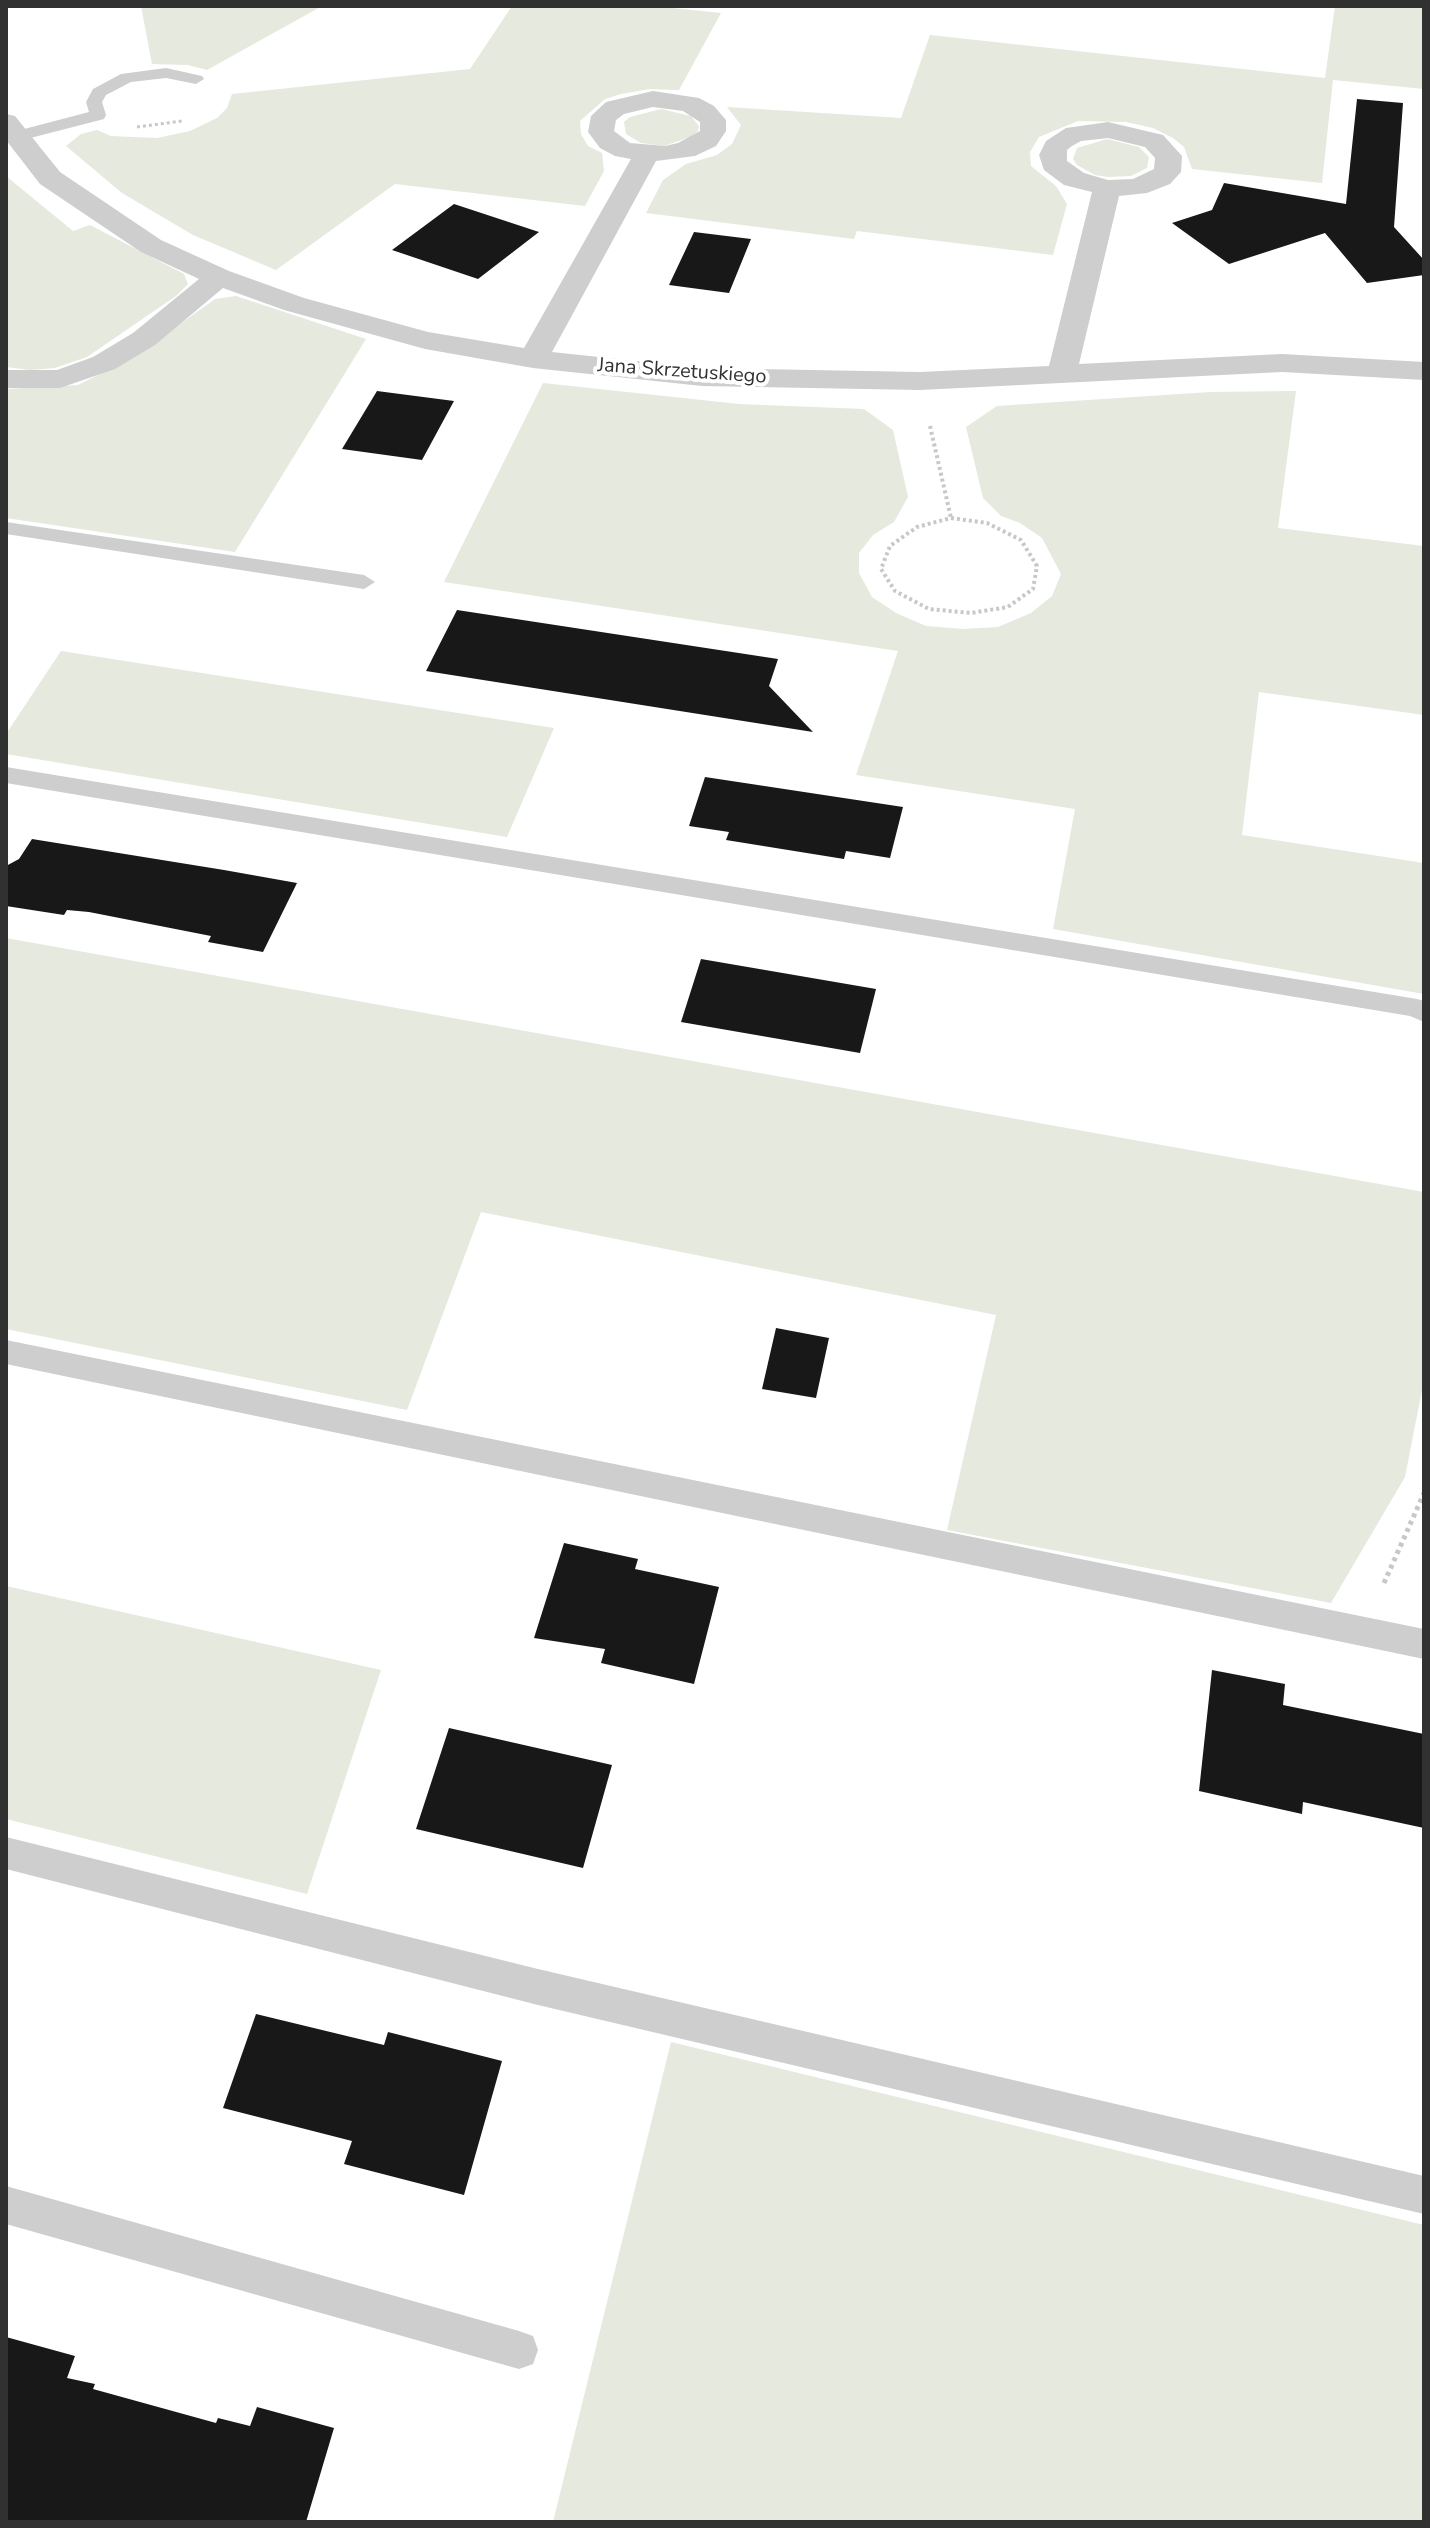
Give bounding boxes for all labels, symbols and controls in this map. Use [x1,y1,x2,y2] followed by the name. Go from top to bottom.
[597,354,767,390] street label: Jana Skrzetuskiego

